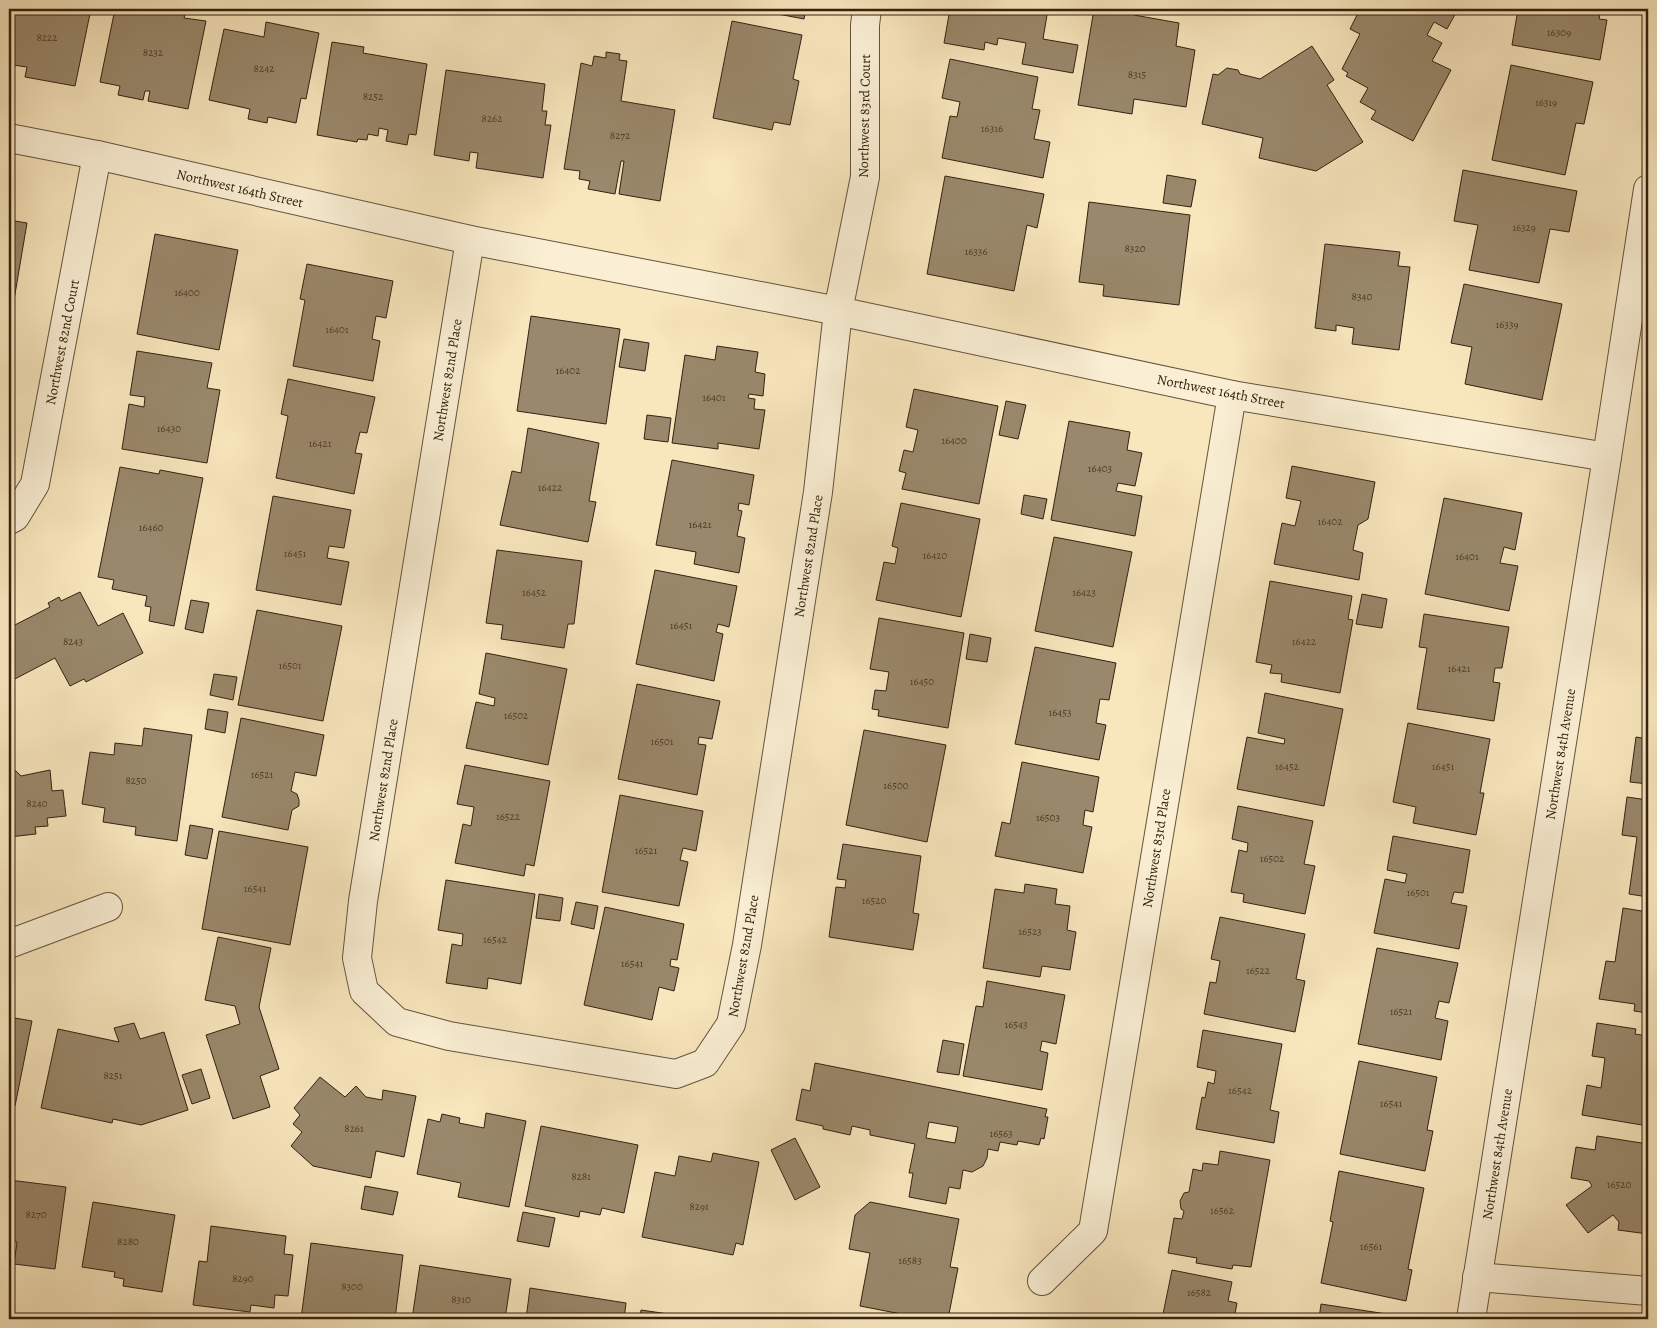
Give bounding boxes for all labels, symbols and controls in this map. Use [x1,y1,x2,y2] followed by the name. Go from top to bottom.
[1547,25,1571,40] house number: 16309
[36,30,58,45] house number: 8222
[143,45,163,60] house number: 8232
[854,53,875,178] street label: Northwest 83rd Court
[254,61,274,76] house number: 8242
[1128,67,1146,82] house number: 8315
[363,89,383,104] house number: 8252
[1535,95,1557,110] house number: 16319
[482,111,502,126] house number: 8262
[981,121,1003,136] house number: 16316
[610,128,630,143] house number: 8272
[175,165,306,212] street label: Northwest 164th Street
[1512,220,1536,235] house number: 16329
[1125,241,1146,256] house number: 8320
[964,244,988,259] house number: 16336
[41,277,84,406] street label: Northwest 82nd Court
[174,285,200,300] house number: 16400
[1352,289,1373,304] house number: 8340
[428,317,467,443] street label: Northwest 82nd Place
[1495,317,1519,332] house number: 16339
[325,322,349,337] house number: 16401
[556,363,580,378] house number: 16402
[1155,370,1287,413] street label: Northwest 164th Street
[702,390,726,405] house number: 16401
[157,421,181,436] house number: 16430
[941,433,967,448] house number: 16400
[309,436,332,451] house number: 16421
[1088,461,1112,476] house number: 16403
[538,480,562,495] house number: 16422
[789,493,828,619] street label: Northwest 82nd Place
[1318,514,1342,529] house number: 16402
[689,517,712,532] house number: 16421
[139,520,164,535] house number: 16460
[284,546,306,561] house number: 16451
[923,548,948,563] house number: 16420
[1455,549,1479,564] house number: 16401
[522,585,546,600] house number: 16452
[1072,585,1096,600] house number: 16423
[670,618,692,633] house number: 16451
[63,634,83,649] house number: 8243
[1292,634,1316,649] house number: 16422
[278,658,302,673] house number: 16501
[1448,661,1471,676] house number: 16421
[910,674,934,689] house number: 16450
[1541,687,1580,821] street label: Northwest 84th Avenue
[1048,705,1072,720] house number: 16453
[504,708,528,723] house number: 16502
[364,717,403,843] street label: Northwest 82nd Place
[650,734,674,749] house number: 16501
[1275,759,1299,774] house number: 16452
[1432,759,1454,774] house number: 16451
[251,767,274,782] house number: 16521
[125,773,147,788] house number: 8250
[883,778,909,793] house number: 16500
[1138,787,1175,909] street label: Northwest 83rd Place
[26,796,48,811] house number: 8240
[496,809,520,824] house number: 16522
[1036,810,1060,825] house number: 16503
[635,843,658,858] house number: 16521
[1260,851,1284,866] house number: 16502
[244,881,266,896] house number: 16541
[1406,885,1430,900] house number: 16501
[723,893,764,1019] street label: Northwest 82nd Place
[862,893,886,908] house number: 16520
[1018,924,1042,939] house number: 16523
[483,932,507,947] house number: 16542
[621,956,643,971] house number: 16541
[1246,963,1270,978] house number: 16522
[1390,1004,1413,1019] house number: 16521
[1004,1017,1028,1032] house number: 16543
[103,1068,123,1083] house number: 8251
[1228,1083,1252,1098] house number: 16542
[1478,1087,1517,1221] street label: Northwest 84th Avenue
[1380,1096,1402,1111] house number: 16541
[344,1121,364,1136] house number: 8261
[989,1126,1013,1141] house number: 16563
[571,1169,591,1184] house number: 8281
[1607,1177,1631,1192] house number: 16520
[689,1199,709,1214] house number: 8291
[1210,1203,1234,1218] house number: 16562
[25,1207,47,1222] house number: 8270
[117,1234,139,1249] house number: 8280
[1360,1239,1382,1254] house number: 16561
[898,1253,922,1268] house number: 16583
[232,1271,254,1286] house number: 8290
[341,1279,363,1294] house number: 8300
[1187,1285,1211,1300] house number: 16582
[451,1292,471,1307] house number: 8310

